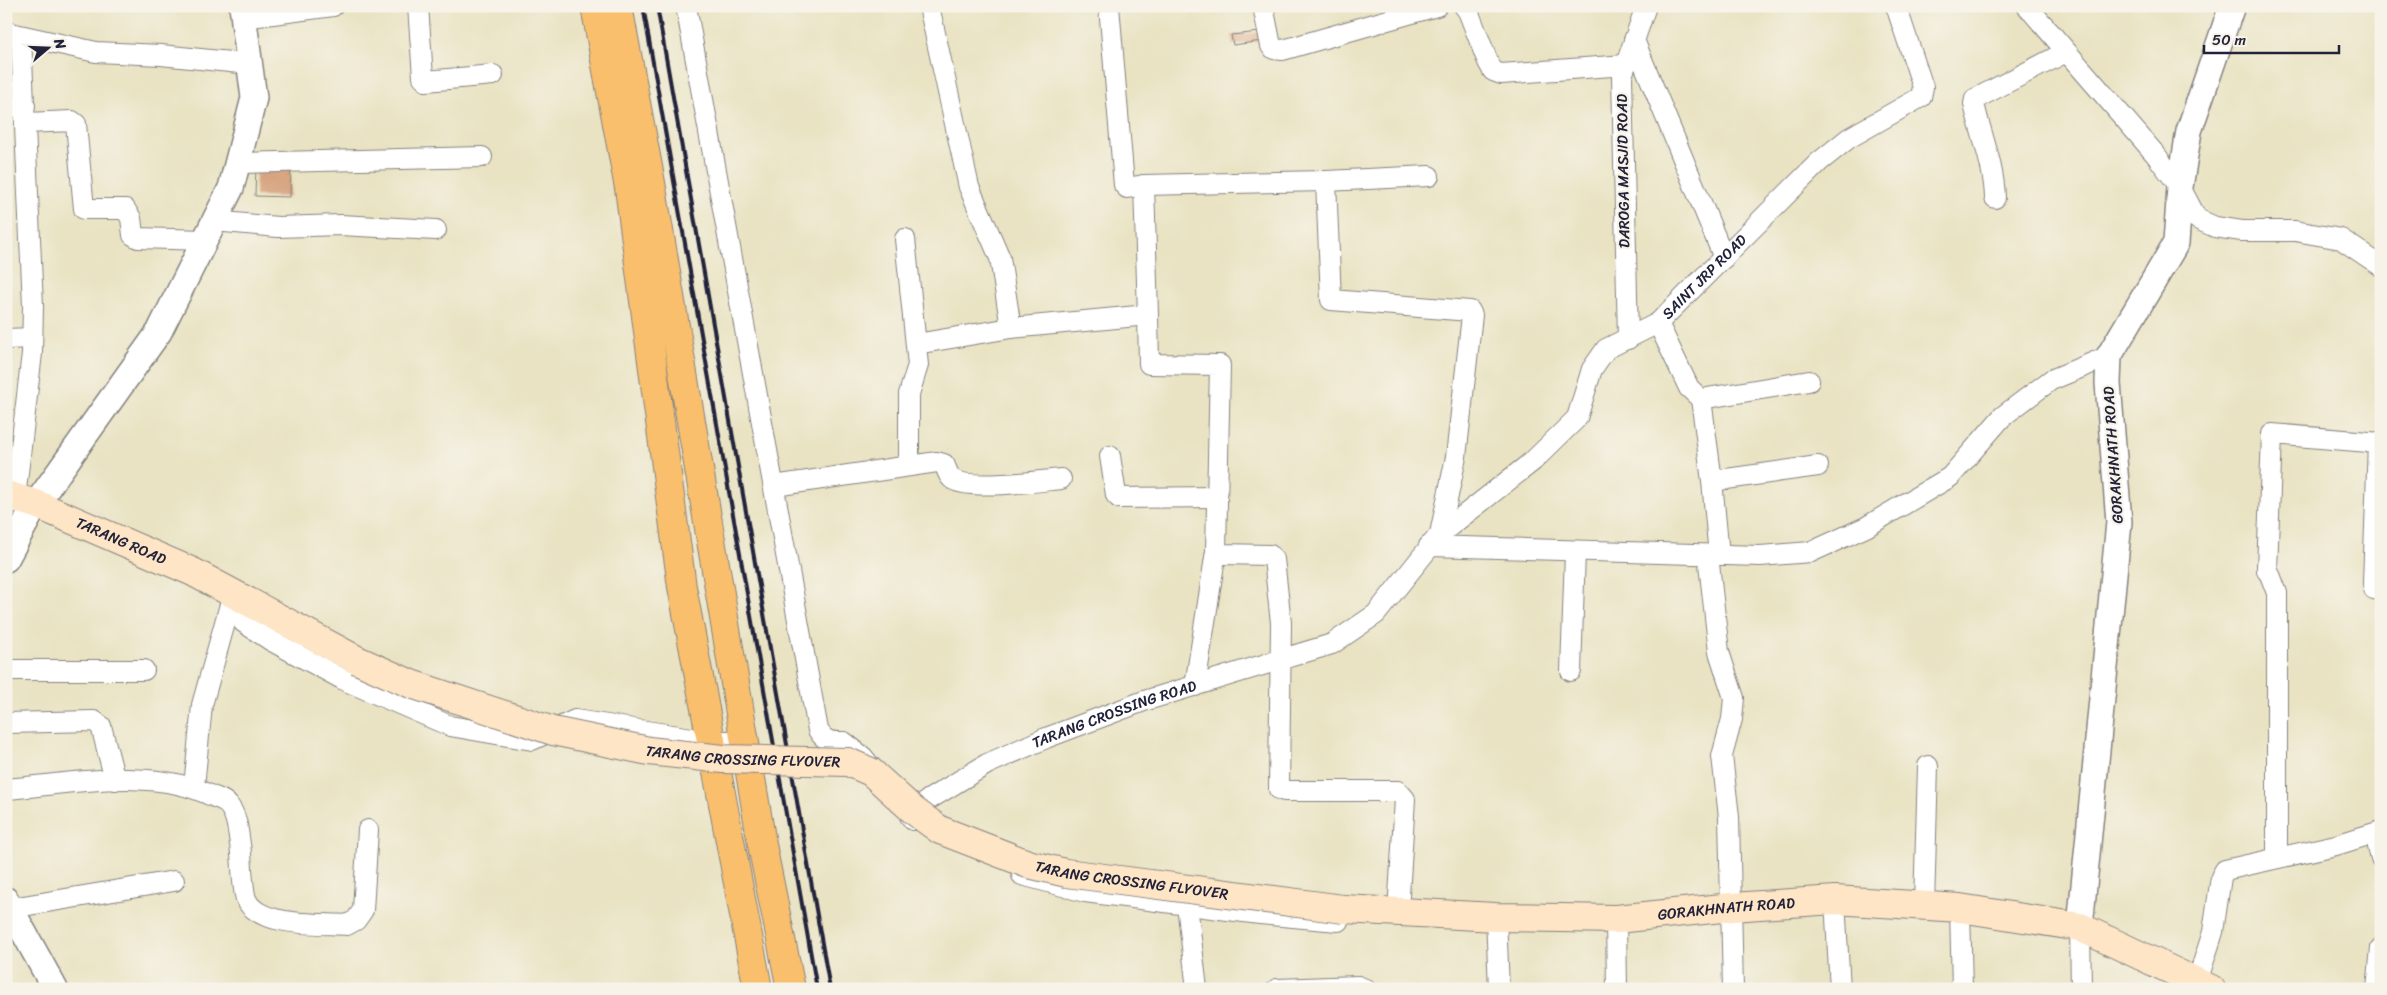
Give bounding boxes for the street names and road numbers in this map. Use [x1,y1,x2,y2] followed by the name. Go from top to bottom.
[1609,94,1637,248] street label: DAROGA MASJID ROAD
[1655,228,1753,326] street label: SAINT JRP ROAD
[2095,386,2131,524] street label: GORAKHNATH ROAD
[71,510,171,572] street label: TARANG ROAD
[1028,673,1200,756] street label: TARANG CROSSING ROAD
[643,738,841,775] street label: TARANG CROSSING FLYOVER
[1032,853,1230,907] street label: TARANG CROSSING FLYOVER
[1656,890,1796,928] street label: GORAKHNATH ROAD

